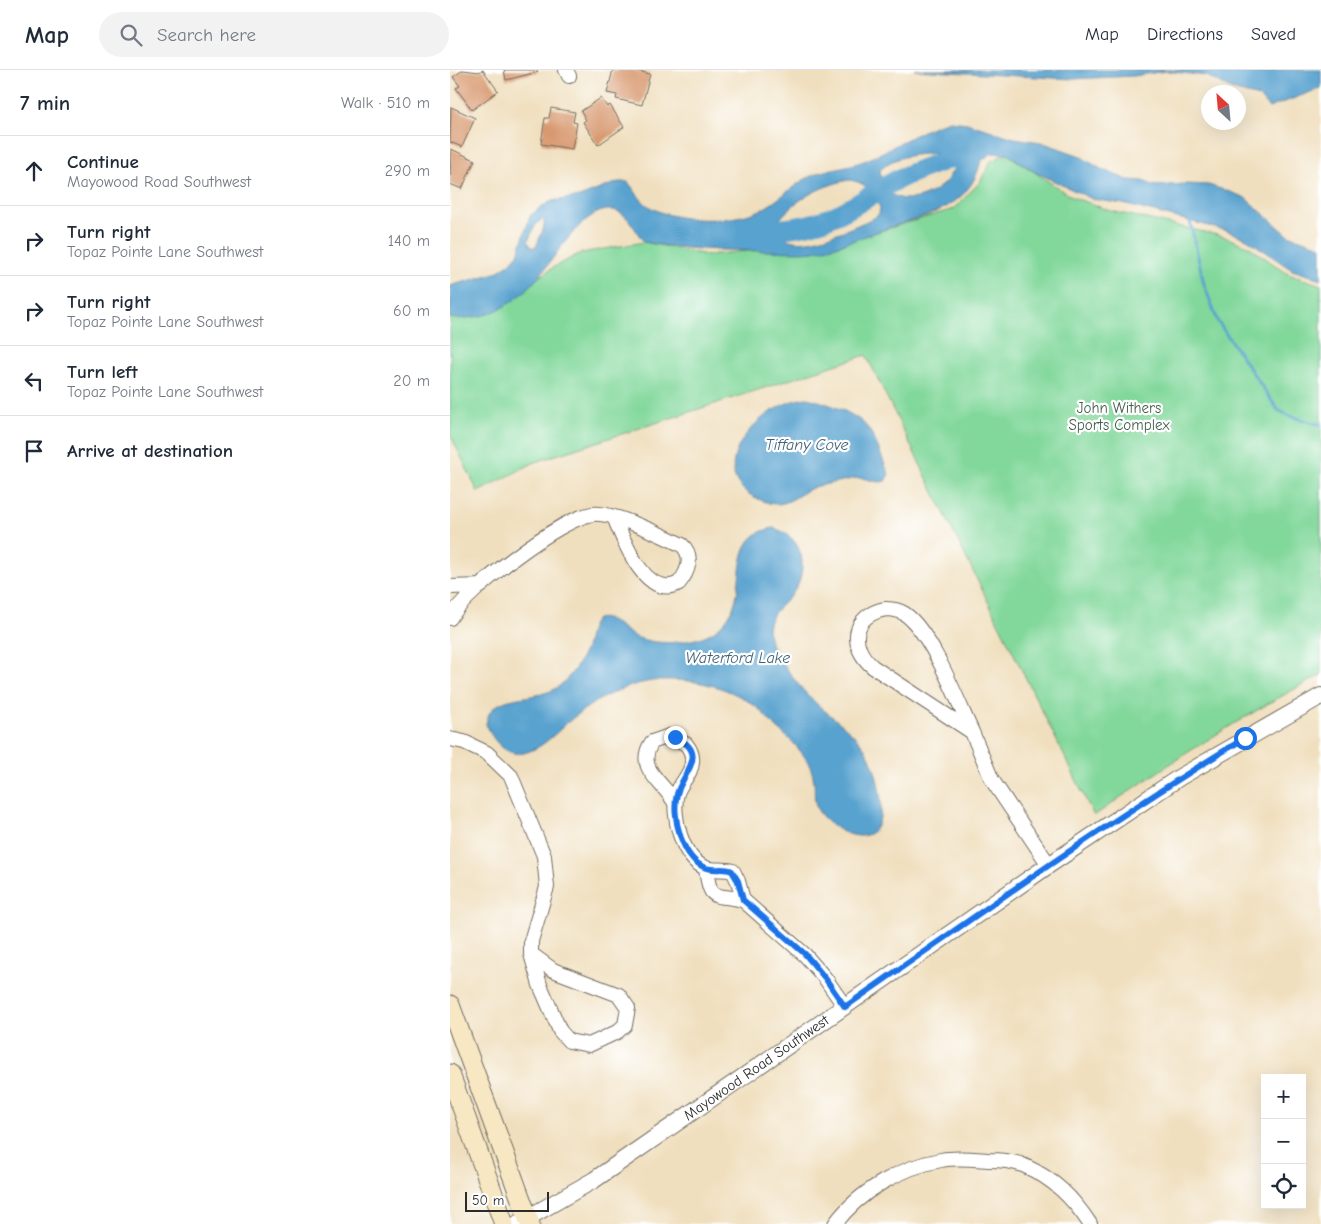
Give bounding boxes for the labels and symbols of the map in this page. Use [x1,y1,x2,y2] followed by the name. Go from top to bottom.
[1201,85,1246,130] north arrow
[1068,399,1170,434] park label: John Withers Sports Complex
[765,436,849,454] water label: Tiffany Cove
[686,649,790,667] water label: Waterford Lake
[664,726,687,749] route end
[1234,727,1257,750] route start
[680,1011,833,1124] street label: Mayowood Road Southwest
[465,1189,549,1212] scale bar

